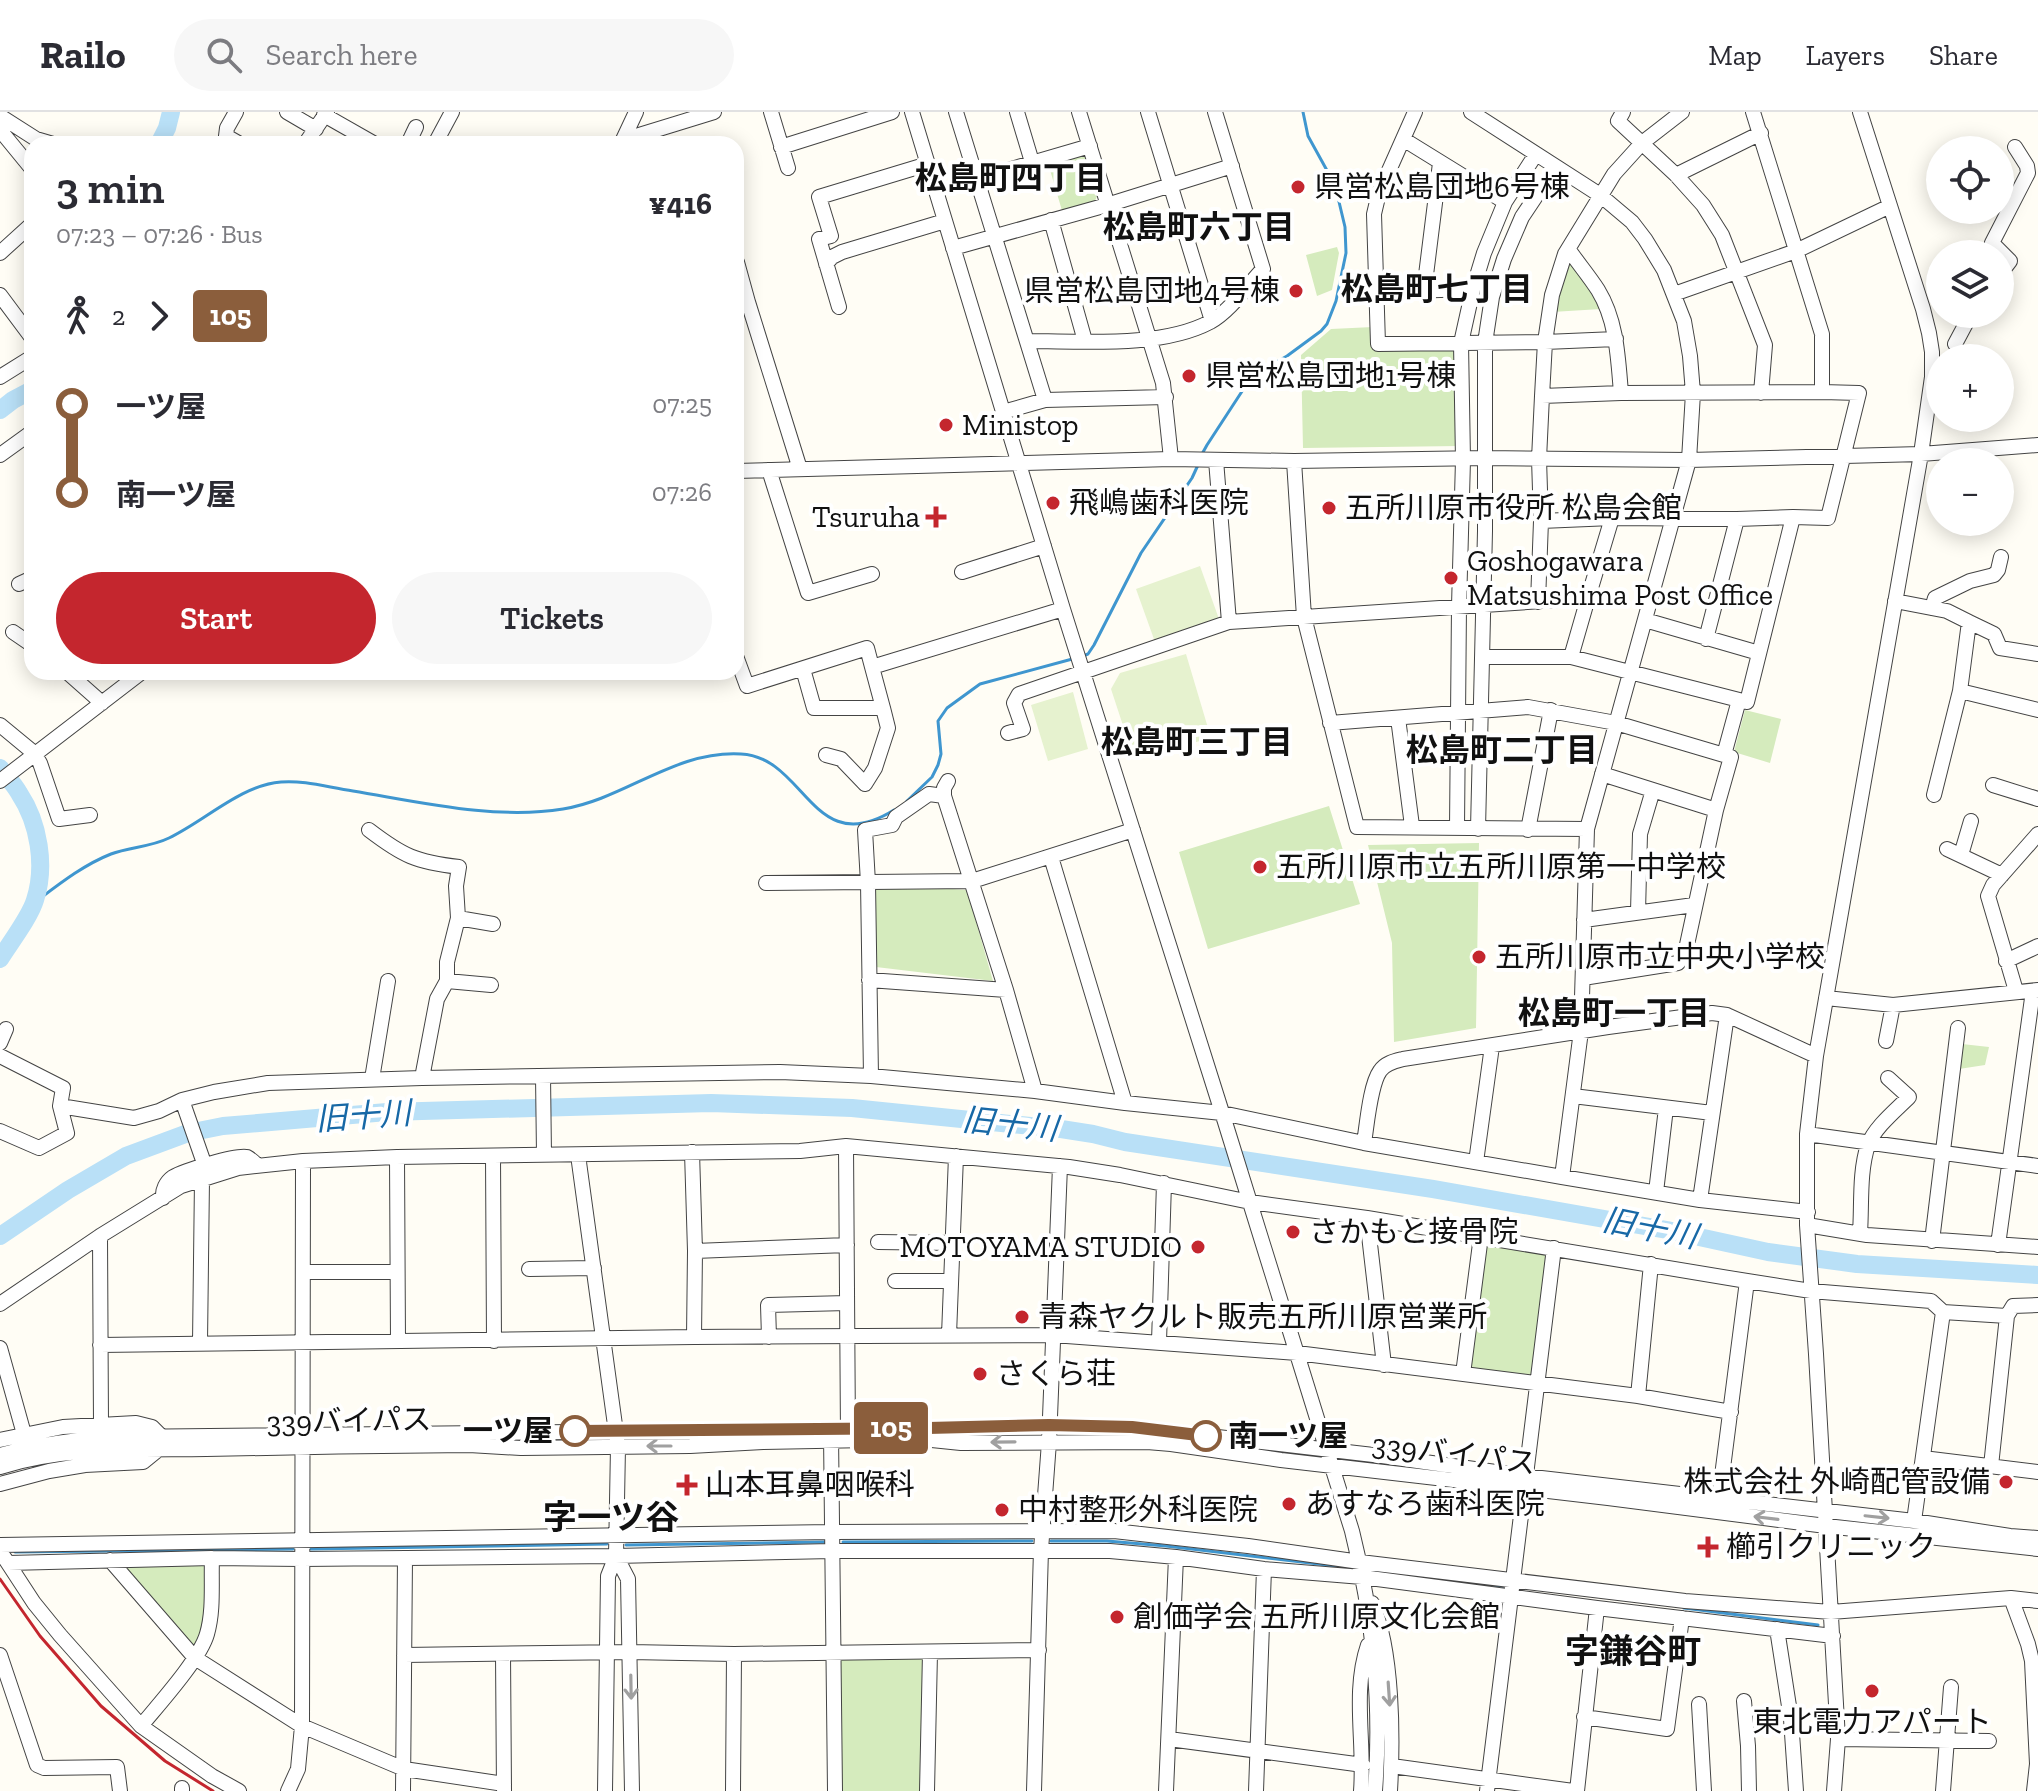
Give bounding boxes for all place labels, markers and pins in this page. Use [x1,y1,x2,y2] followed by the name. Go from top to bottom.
[1314,169,1570,205] place label: 県営松島団地6号棟
[1289,178,1307,196] marker: 県営松島団地6号棟
[1024,273,1280,309] place label: 県営松島団地4号棟
[1287,282,1305,300] marker: 県営松島団地4号棟
[1205,358,1457,394] place label: 県営松島団地1号棟
[1180,367,1198,385] marker: 県営松島団地1号棟
[962,407,1079,443] place label: Ministop
[937,416,955,434] marker: Ministop
[1069,485,1249,521] place label: 飛嶋歯科医院
[1345,490,1682,526] place label: 五所川原市役所 松島会館
[1044,494,1062,512] marker: 飛嶋歯科医院
[812,499,920,535] place label: Tsuruha
[1320,499,1338,517] marker: 五所川原市役所 松島会館
[927,508,945,526] marker: Tsuruha
[1467,543,1773,613] place label: Goshogawara Matsushima Post Office
[1442,569,1460,587] marker: Goshogawara Matsushima Post Office
[1276,849,1726,885] place label: 五所川原市立五所川原第一中学校
[1251,858,1269,876] marker: 五所川原市立五所川原第一中学校
[1495,939,1825,975] place label: 五所川原市立中央小学校
[1470,948,1488,966] marker: 五所川原市立中央小学校
[1309,1214,1518,1250] place label: さかもと接骨院
[1284,1223,1302,1241] marker: さかもと接骨院
[899,1229,1182,1265] place label: MOTOYAMA STUDIO
[1189,1238,1207,1256] marker: MOTOYAMA STUDIO
[1038,1299,1487,1335] place label: 青森ヤクルト販売五所川原営業所
[1013,1308,1031,1326] marker: 青森ヤクルト販売五所川原営業所
[996,1356,1116,1392] place label: さくら荘
[971,1365,989,1383] marker: さくら荘
[463,1413,553,1449] place label: 一ツ屋
[560,1416,590,1446] marker: 一ツ屋
[1228,1418,1348,1454] place label: 南一ツ屋
[1191,1421,1221,1451] marker: 南一ツ屋
[1683,1464,1990,1500] place label: 株式会社 外崎配管設備
[705,1467,915,1503] place label: 山本耳鼻咽喉科
[1997,1473,2015,1491] marker: 株式会社 外崎配管設備
[676,1474,698,1496] marker: 山本耳鼻咽喉科
[1305,1486,1545,1522] place label: あすなろ歯科医院
[1018,1492,1258,1528] place label: 中村整形外科医院
[1280,1495,1298,1513] marker: あすなろ歯科医院
[993,1501,1011,1519] marker: 中村整形外科医院
[1726,1529,1936,1565] place label: 櫛引クリニック
[1697,1536,1719,1558] marker: 櫛引クリニック
[1133,1599,1500,1635] place label: 創価学会 五所川原文化会館
[1108,1608,1126,1626] marker: 創価学会 五所川原文化会館
[1863,1682,1881,1700] marker: 東北電力アパート
[1752,1704,1992,1740] place label: 東北電力アパート

